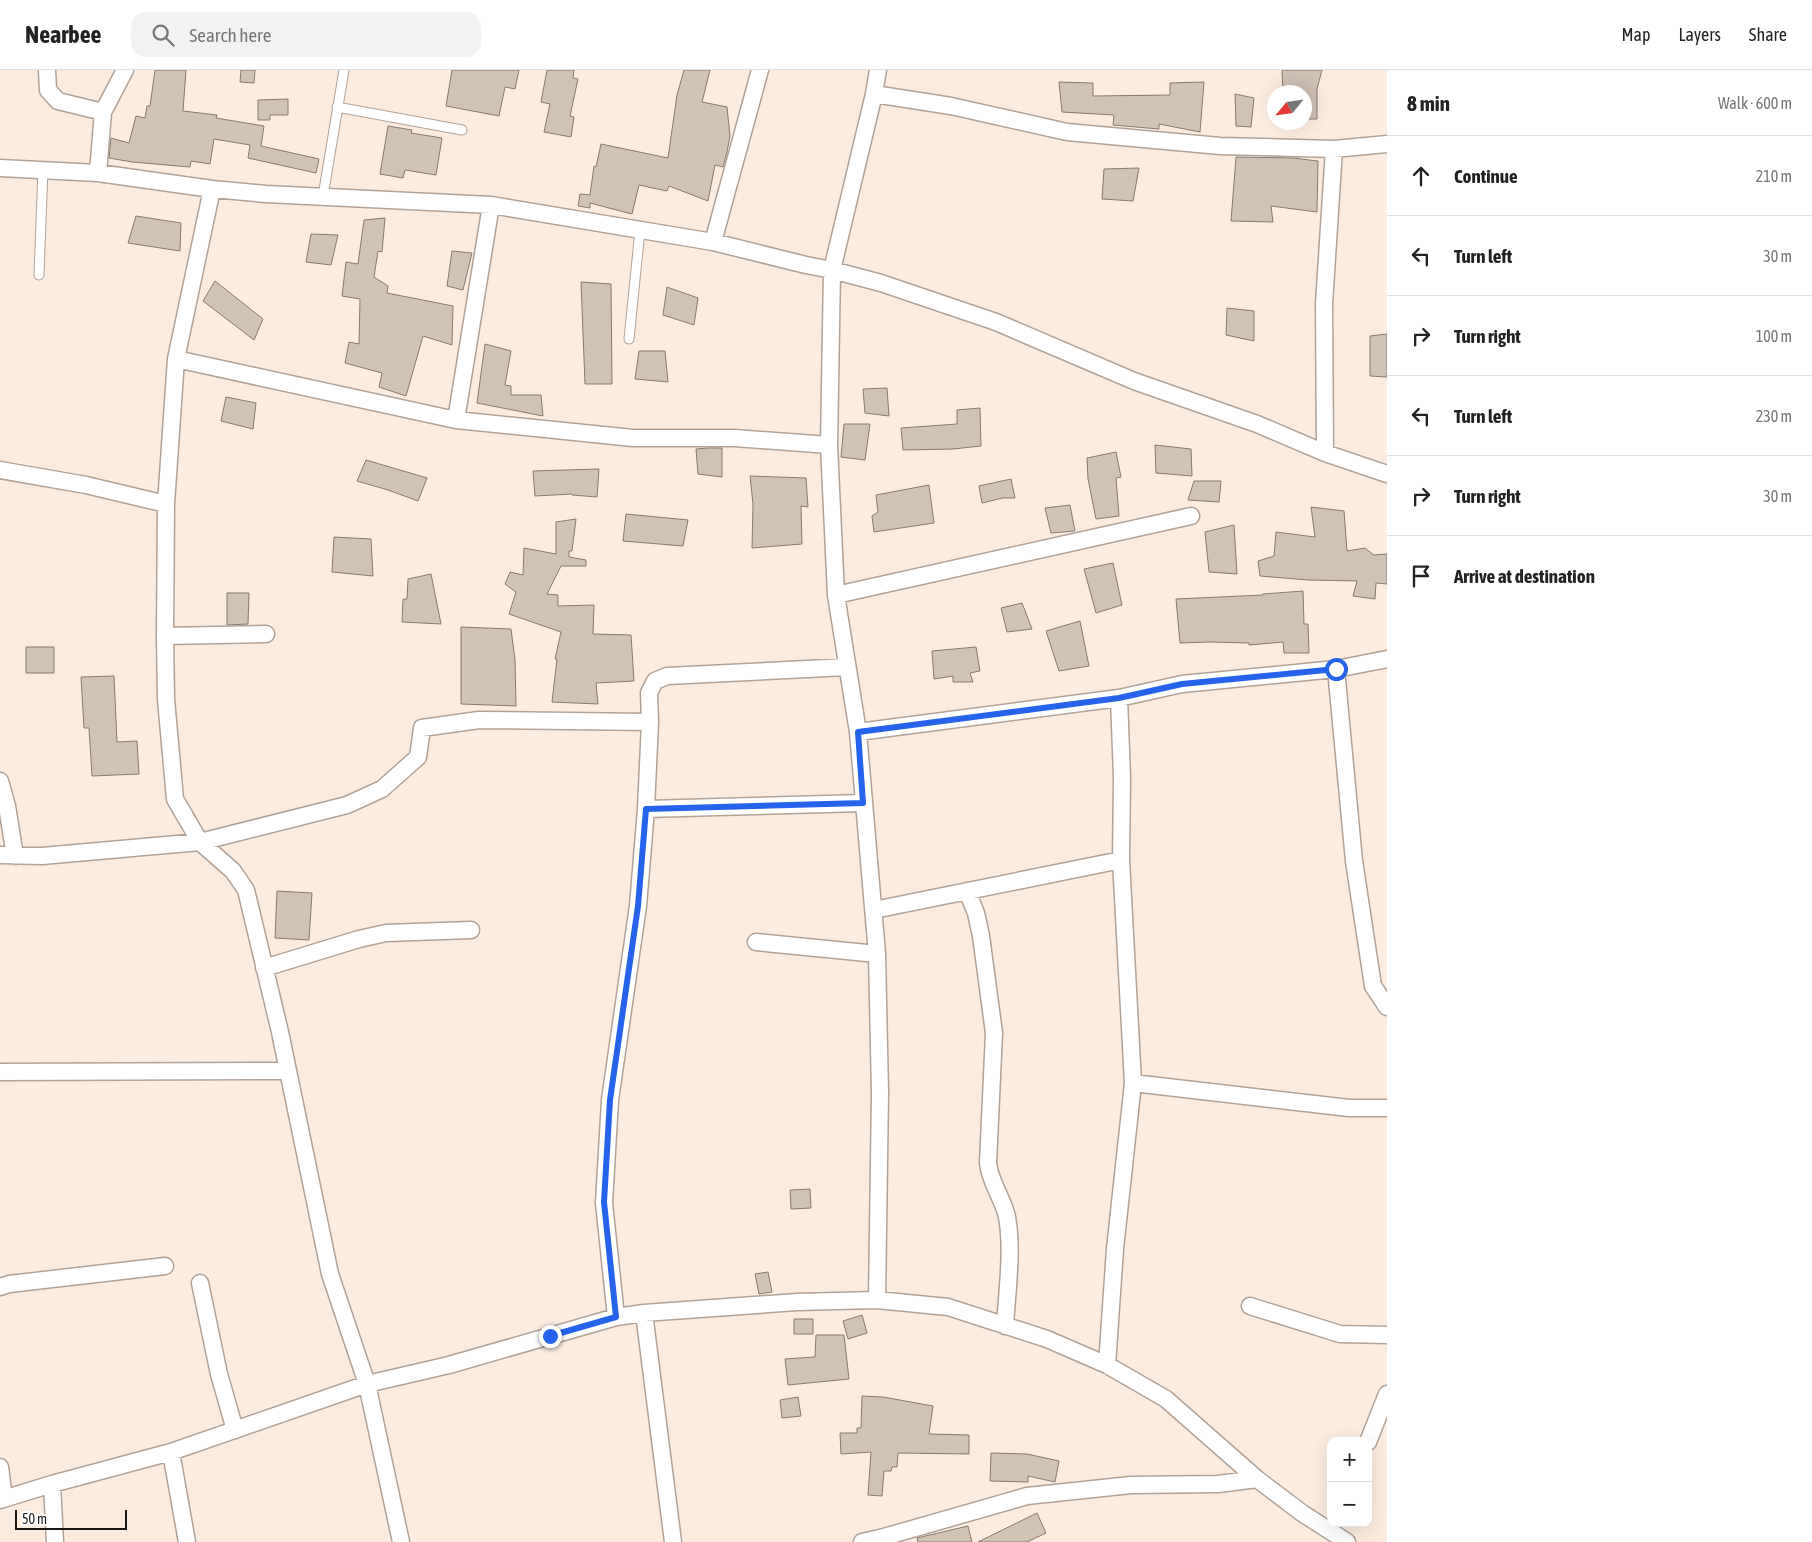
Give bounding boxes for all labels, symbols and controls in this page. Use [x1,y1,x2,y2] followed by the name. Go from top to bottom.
[131,12,481,57] search box
[25,21,101,48] text: Nearbee
[149,21,177,49] icon: search
[189,24,271,46] text: Search here
[1621,24,1650,45] text: Map
[1678,24,1721,45] text: Layers
[1749,24,1787,45] text: Share
[1267,85,1312,130] north arrow
[1407,91,1450,115] text: 8 min
[1718,94,1792,112] text: Walk · 600 m
[1407,162,1435,190] icon: ahead
[1454,165,1518,187] text: Continue
[1756,167,1792,185] text: 210 m
[1407,242,1435,270] icon: left
[1454,245,1512,267] text: Turn left
[1763,247,1792,265] text: 30 m
[1407,322,1435,350] icon: right
[1454,325,1521,347] text: Turn right
[1756,327,1792,345] text: 100 m
[1407,402,1435,430] icon: left
[1454,405,1512,427] text: Turn left
[1756,407,1792,425] text: 230 m
[1407,482,1435,510] icon: right
[1454,485,1521,507] text: Turn right
[1763,487,1792,505] text: 30 m
[1407,562,1435,590] icon: arrive
[1454,565,1595,587] text: Arrive at destination
[1325,658,1348,681] route start
[539,1325,562,1348] route end
[1327,1437,1372,1527] map controls
[1327,1437,1372,1482] button: +
[1327,1482,1372,1527] button: −
[15,1507,128,1530] scale bar
[22,1511,47,1527] text: 50 m

